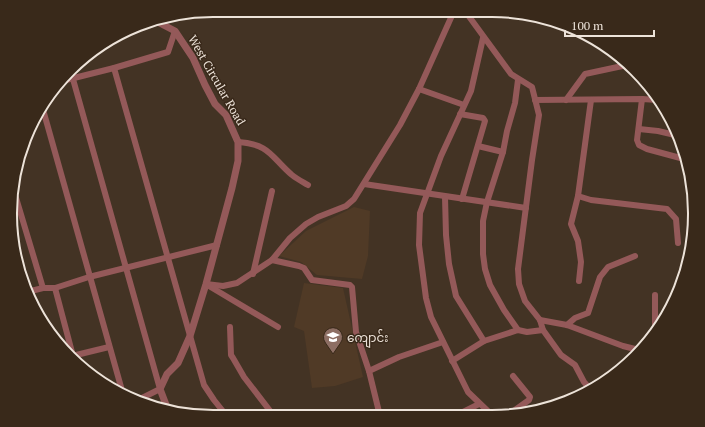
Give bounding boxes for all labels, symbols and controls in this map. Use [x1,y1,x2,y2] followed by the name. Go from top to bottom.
[565,12,654,38] scale bar
[571,18,604,33] text: 100 m
[185,32,249,128] street label: West Circular Road
[322,326,344,354] school or university icon: ကျောင်း
[347,329,388,348] place label: ကျောင်း

